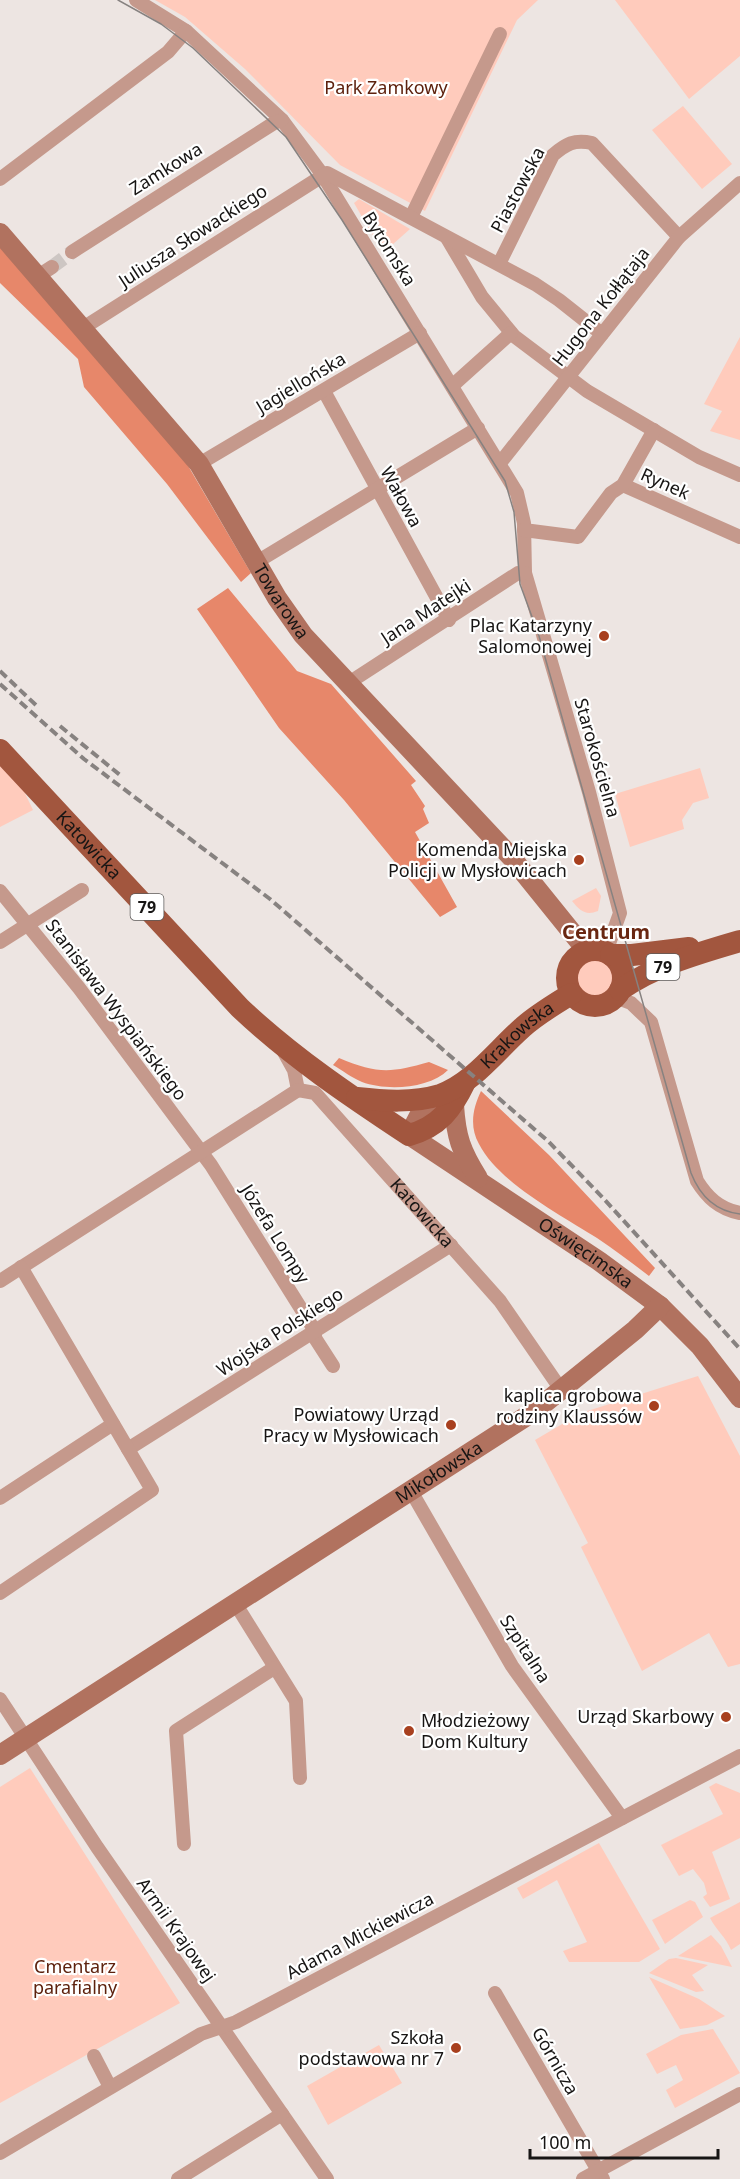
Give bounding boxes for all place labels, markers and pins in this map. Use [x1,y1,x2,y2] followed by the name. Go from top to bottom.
[470,613,593,658] place label: Plac Katarzyny Salomonowej
[597,629,611,643] marker: Plac Katarzyny Salomonowej
[388,837,567,882] place label: Komenda Miejska Policji w Mysłowicach
[572,853,586,867] marker: Komenda Miejska Policji w Mysłowicach
[496,1383,642,1428] place label: kaplica grobowa rodziny Klaussów
[647,1399,661,1413] marker: kaplica grobowa rodziny Klaussów
[263,1402,439,1447] place label: Powiatowy Urząd Pracy w Mysłowicach
[444,1418,458,1432] marker: Powiatowy Urząd Pracy w Mysłowicach
[577,1704,715,1728] place label: Urząd Skarbowy
[421,1708,530,1753] place label: Młodzieżowy Dom Kultury
[719,1710,733,1724] marker: Urząd Skarbowy
[402,1724,416,1738] marker: Młodzieżowy Dom Kultury
[299,2025,444,2070] place label: Szkoła podstawowa nr 7
[449,2041,463,2055] marker: Szkoła podstawowa nr 7

